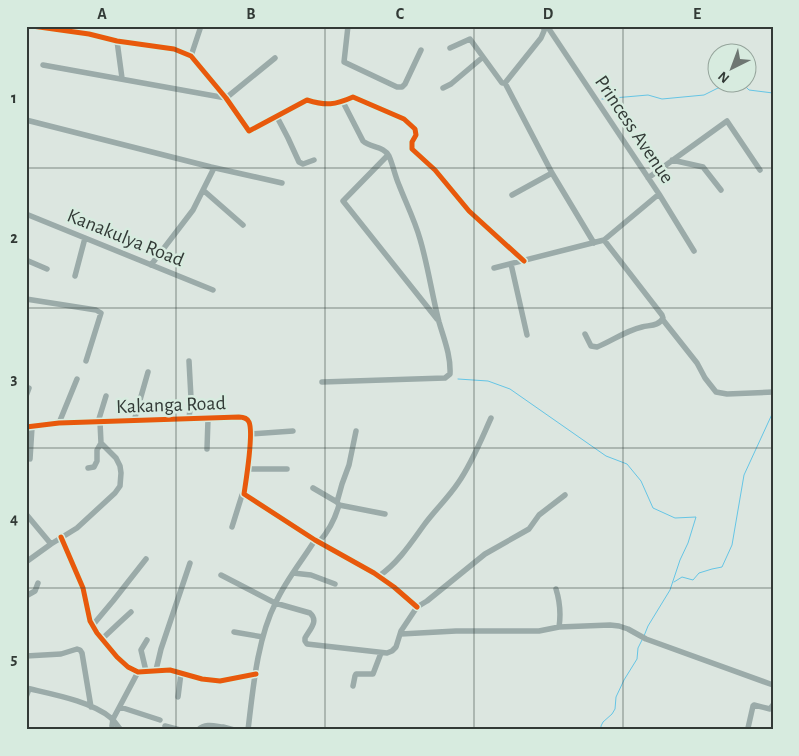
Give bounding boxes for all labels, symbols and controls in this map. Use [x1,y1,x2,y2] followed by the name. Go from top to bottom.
[97,6,107,22] text: A
[246,6,256,22] text: B
[396,6,405,22] text: C
[543,6,554,22] text: D
[693,6,701,22] text: E
[706,42,756,92] north arrow
[716,68,732,85] text: N
[591,72,677,187] street label: Princess Avenue
[11,90,17,106] text: 1
[64,205,187,270] street label: Kanakulya Road
[10,230,18,246] text: 2
[11,371,18,387] text: 3
[116,393,226,417] street label: Kakanga Road
[10,511,18,527] text: 4
[11,651,18,667] text: 5

